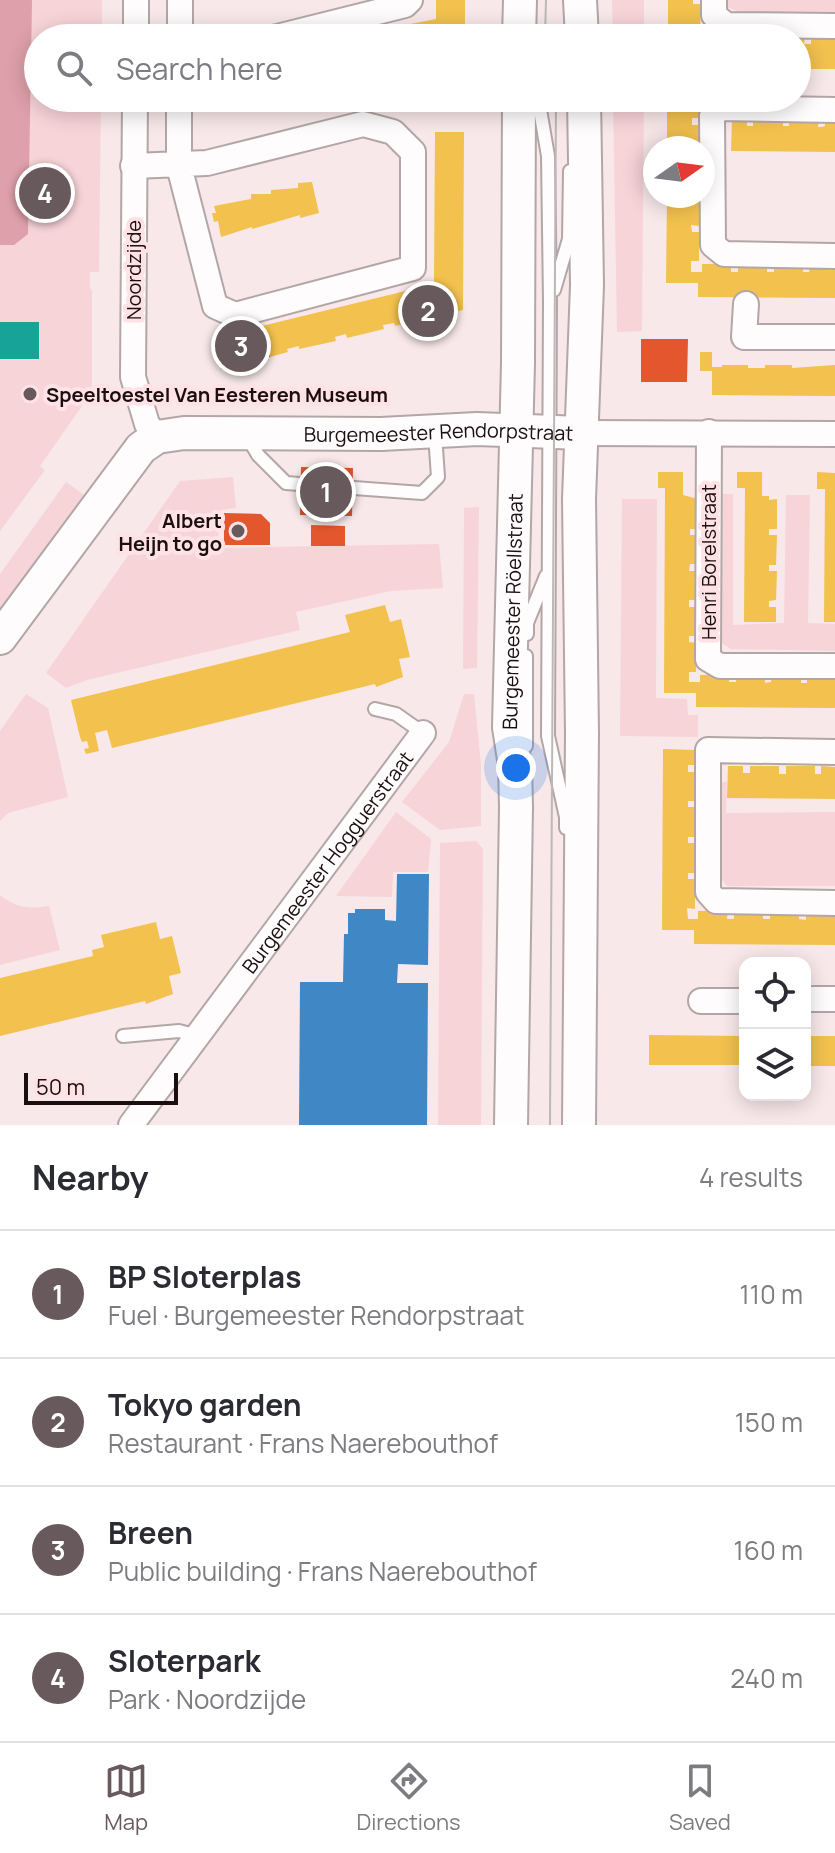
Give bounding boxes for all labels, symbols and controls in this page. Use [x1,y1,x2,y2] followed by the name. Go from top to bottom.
[24,24,811,112] search box
[52,46,96,90] icon: search
[116,48,283,89] text: Search here
[643,136,715,208] north arrow
[19,163,71,223] pin: 4
[120,220,147,320] street label: Noordzijde
[402,281,454,341] pin: 2
[215,316,267,376] pin: 3
[46,381,388,408] place label: Speeltoestel Van Eesteren Museum
[21,385,39,403] marker: Speeltoestel Van Eesteren Museum
[304,415,574,448] street label: Burgemeester Rendorpstraat
[300,462,352,522] pin: 1
[695,484,722,640] street label: Henri Borelstraat
[495,493,528,730] street label: Burgemeester Röellstraat
[118,507,222,557] place label: Albert Heijn to go
[229,522,247,540] marker: Albert Heijn to go
[235,745,419,979] street label: Burgemeester Hogguerstraat
[496,748,536,788] your location
[739,957,811,1101] map controls
[739,957,811,1029] button: locate
[739,1029,811,1101] button: layers
[24,1069,178,1105] scale bar
[36,1072,85,1102] text: 50 m
[32,1154,148,1200] text: Nearby
[699,1159,803,1195] text: 4 results
[108,1256,301,1297] text: BP Sloterplas
[52,1276,64,1312] text: 1
[740,1276,803,1312] text: 110 m
[108,1297,524,1333] text: Fuel · Burgemeester Rendorpstraat
[108,1384,302,1425] text: Tokyo garden
[50,1404,66,1440] text: 2
[735,1404,803,1440] text: 150 m
[108,1425,498,1461] text: Restaurant · Frans Naerebouthof
[108,1512,193,1553] text: Breen
[50,1532,66,1568] text: 3
[734,1532,803,1568] text: 160 m
[108,1553,537,1589] text: Public building · Frans Naerebouthof
[108,1640,261,1681] text: Sloterpark
[50,1660,66,1696] text: 4
[730,1660,803,1696] text: 240 m
[108,1681,306,1717] text: Park · Noordzijde
[104,1759,148,1837] tab: Map
[356,1759,461,1837] tab: Directions
[669,1759,731,1837] tab: Saved

